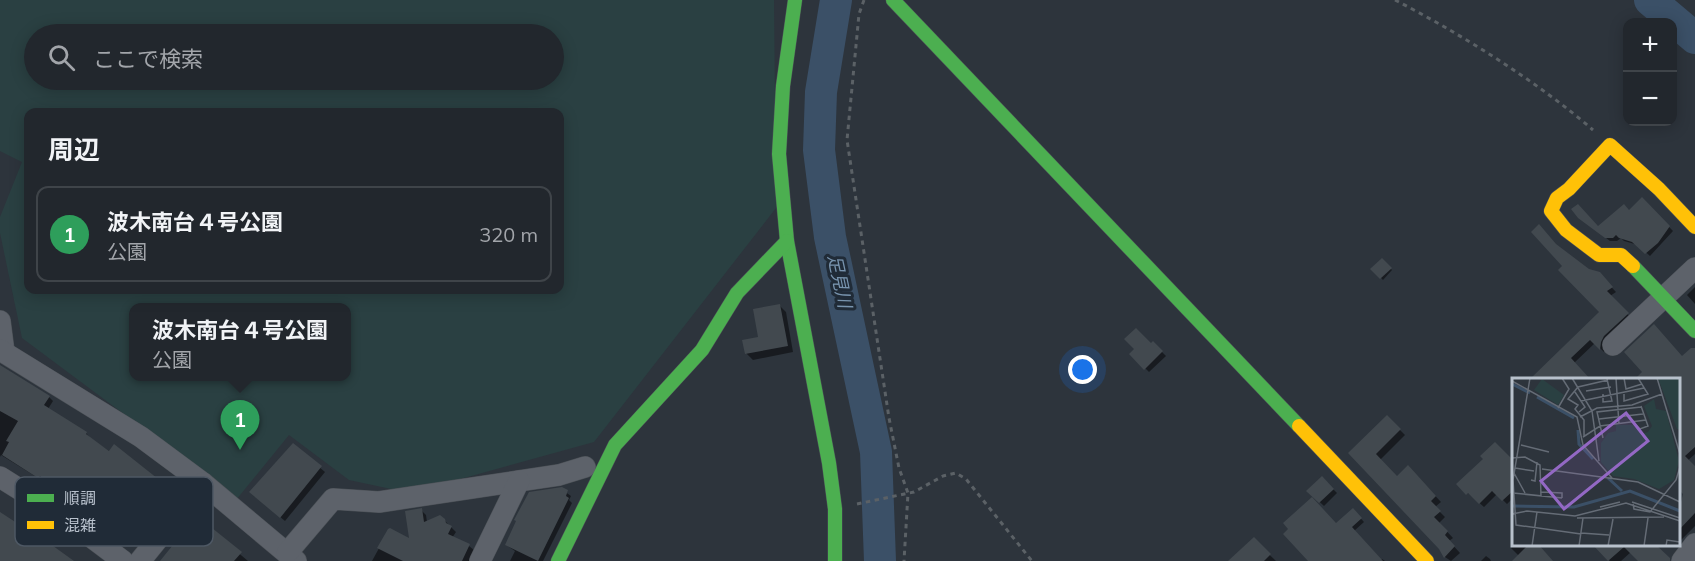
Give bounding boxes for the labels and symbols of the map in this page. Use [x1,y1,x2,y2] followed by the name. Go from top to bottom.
[823,252,857,312] water label: 足見川
[1068,355,1097,384] your location
[1512,378,1680,546] inset map
[220,400,260,450] pin: 1
[15,477,213,546] legend
[64,488,96,508] text: 順調
[64,515,96,535] text: 混雑

